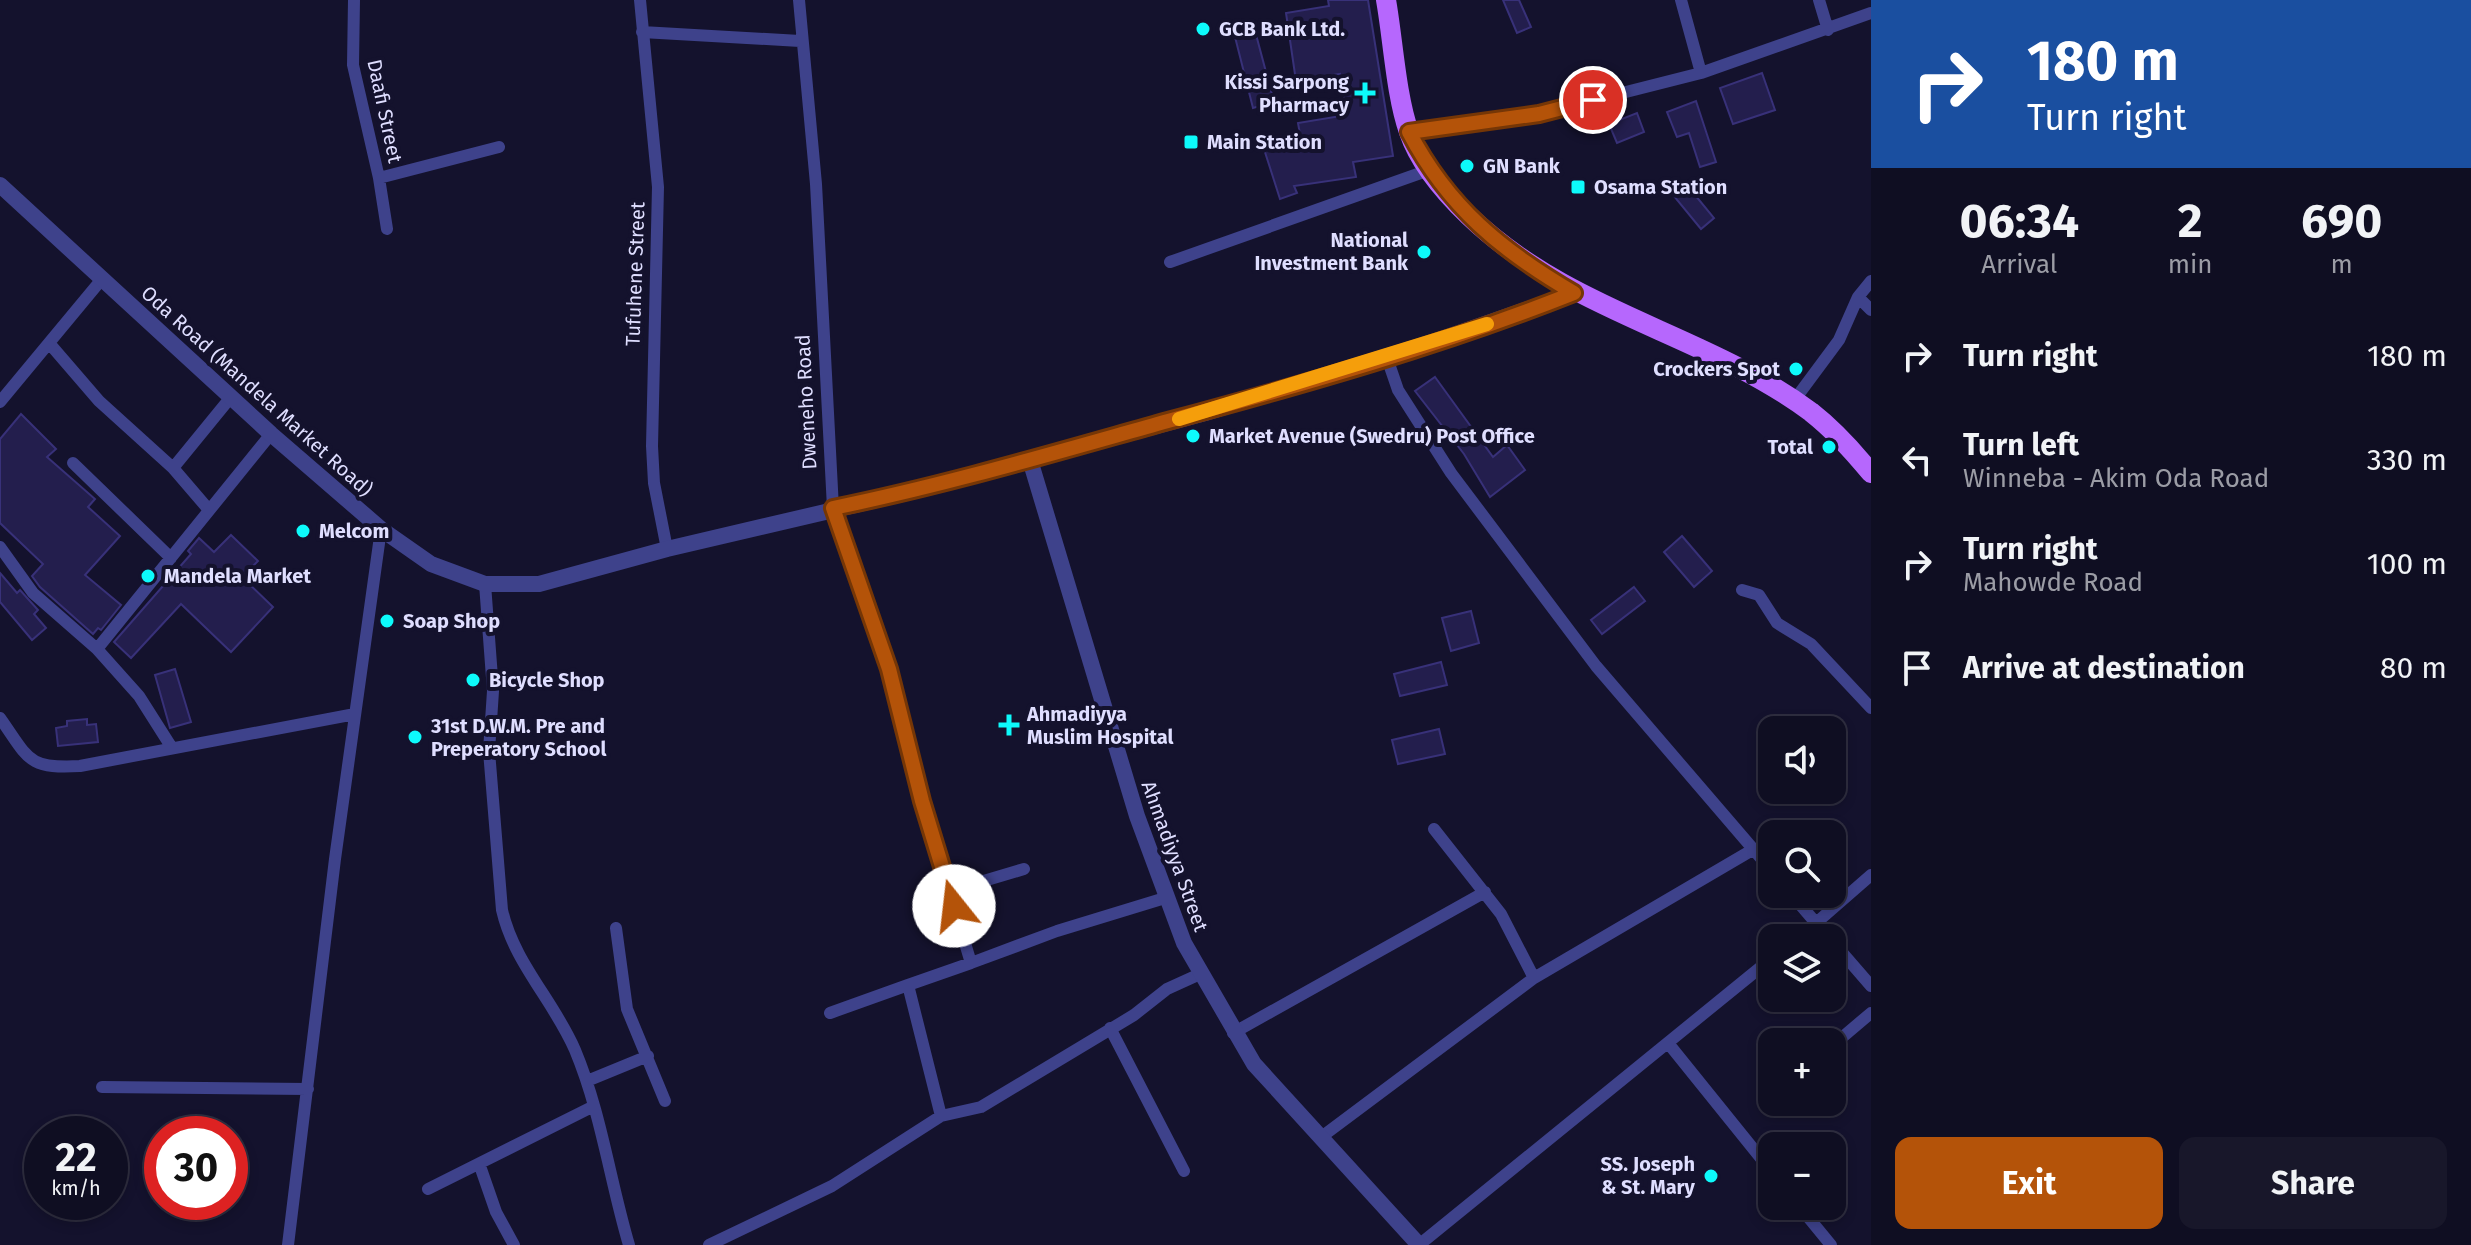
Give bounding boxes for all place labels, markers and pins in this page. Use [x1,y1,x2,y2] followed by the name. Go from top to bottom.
[1219,17,1345,41] place label: GCB Bank Ltd.
[1194,20,1212,38] marker: GCB Bank Ltd.
[1559,66,1627,134] pin
[1225,70,1350,117] place label: Kissi Sarpong Pharmacy
[1356,84,1374,102] marker: Kissi Sarpong Pharmacy
[1207,130,1322,154] place label: Main Station
[1182,133,1200,151] marker: Main Station
[1483,154,1561,178] place label: GN Bank
[1458,157,1476,175] marker: GN Bank
[1594,175,1727,199] place label: Osama Station
[1569,178,1587,196] marker: Osama Station
[1254,228,1409,275] place label: National Investment Bank
[1415,243,1433,261] marker: National Investment Bank
[1653,357,1780,381] place label: Crockers Spot
[1787,360,1805,378] marker: Crockers Spot
[1209,424,1535,448] place label: Market Avenue (Swedru) Post Office
[1184,427,1202,445] marker: Market Avenue (Swedru) Post Office
[1767,435,1813,459] place label: Total
[1820,438,1838,456] marker: Total
[319,519,389,543] place label: Melcom
[294,522,312,540] marker: Melcom
[164,564,311,588] place label: Mandela Market
[139,567,157,585] marker: Mandela Market
[403,609,500,633] place label: Soap Shop
[378,612,396,630] marker: Soap Shop
[489,668,605,692] place label: Bicycle Shop
[464,671,482,689] marker: Bicycle Shop
[1026,702,1174,749] place label: Ahmadiyya Muslim Hospital
[430,714,606,761] place label: 31st D.W.M. Pre and Preperatory School
[998,714,1020,736] marker: Ahmadiyya Muslim Hospital
[406,728,424,746] marker: 31st D.W.M. Pre and Preperatory School
[1601,1152,1696,1199] place label: SS. Joseph & St. Mary
[1702,1167,1720,1185] marker: SS. Joseph & St. Mary

